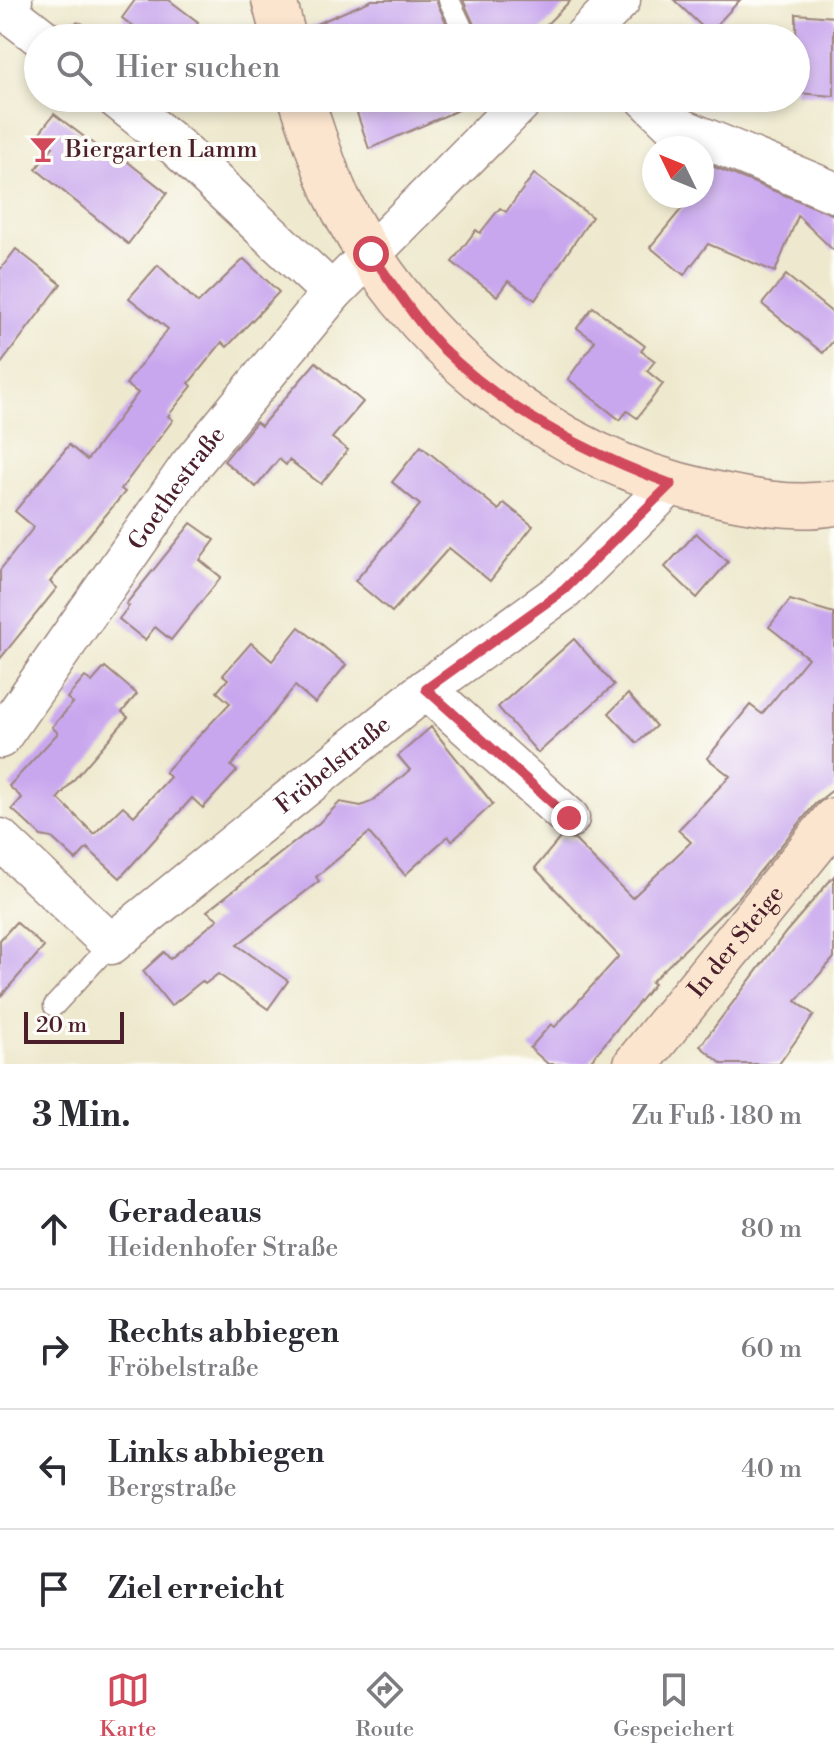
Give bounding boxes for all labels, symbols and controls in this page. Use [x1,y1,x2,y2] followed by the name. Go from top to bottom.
[24,24,810,112] search box
[52,46,96,90] icon: search
[116,49,280,87] text: Hier suchen
[28,134,58,164] bar icon: Biergarten Lamm
[64,135,257,165] place label: Biergarten Lamm
[642,136,714,208] north arrow
[353,236,389,272] route start
[122,421,232,556] street label: Goethestraße
[270,710,397,821] street label: Fröbelstraße
[551,800,587,836] route end
[682,880,791,1004] street label: In der Steige
[24,1008,124,1044] scale bar
[36,1012,87,1039] text: 20 m
[32,1095,130,1137] text: 3 Min.
[632,1100,802,1132] text: Zu Fuß · 180 m
[108,1194,262,1232] text: Geradeaus
[32,1207,76,1251] icon: ahead
[741,1213,802,1245] text: 80 m
[108,1232,338,1264] text: Heidenhofer Straße
[108,1314,339,1352] text: Rechts abbiegen
[32,1327,76,1371] icon: right
[741,1333,802,1365] text: 60 m
[108,1352,259,1384] text: Fröbelstraße
[108,1434,324,1472] text: Links abbiegen
[32,1447,76,1491] icon: left
[741,1453,802,1485] text: 40 m
[108,1472,237,1504] text: Bergstraße
[32,1567,76,1611] icon: arrive
[108,1570,284,1608] text: Ziel erreicht
[100,1668,156,1743] tab: Karte
[356,1668,414,1743] tab: Route
[613,1668,734,1743] tab: Gespeichert

